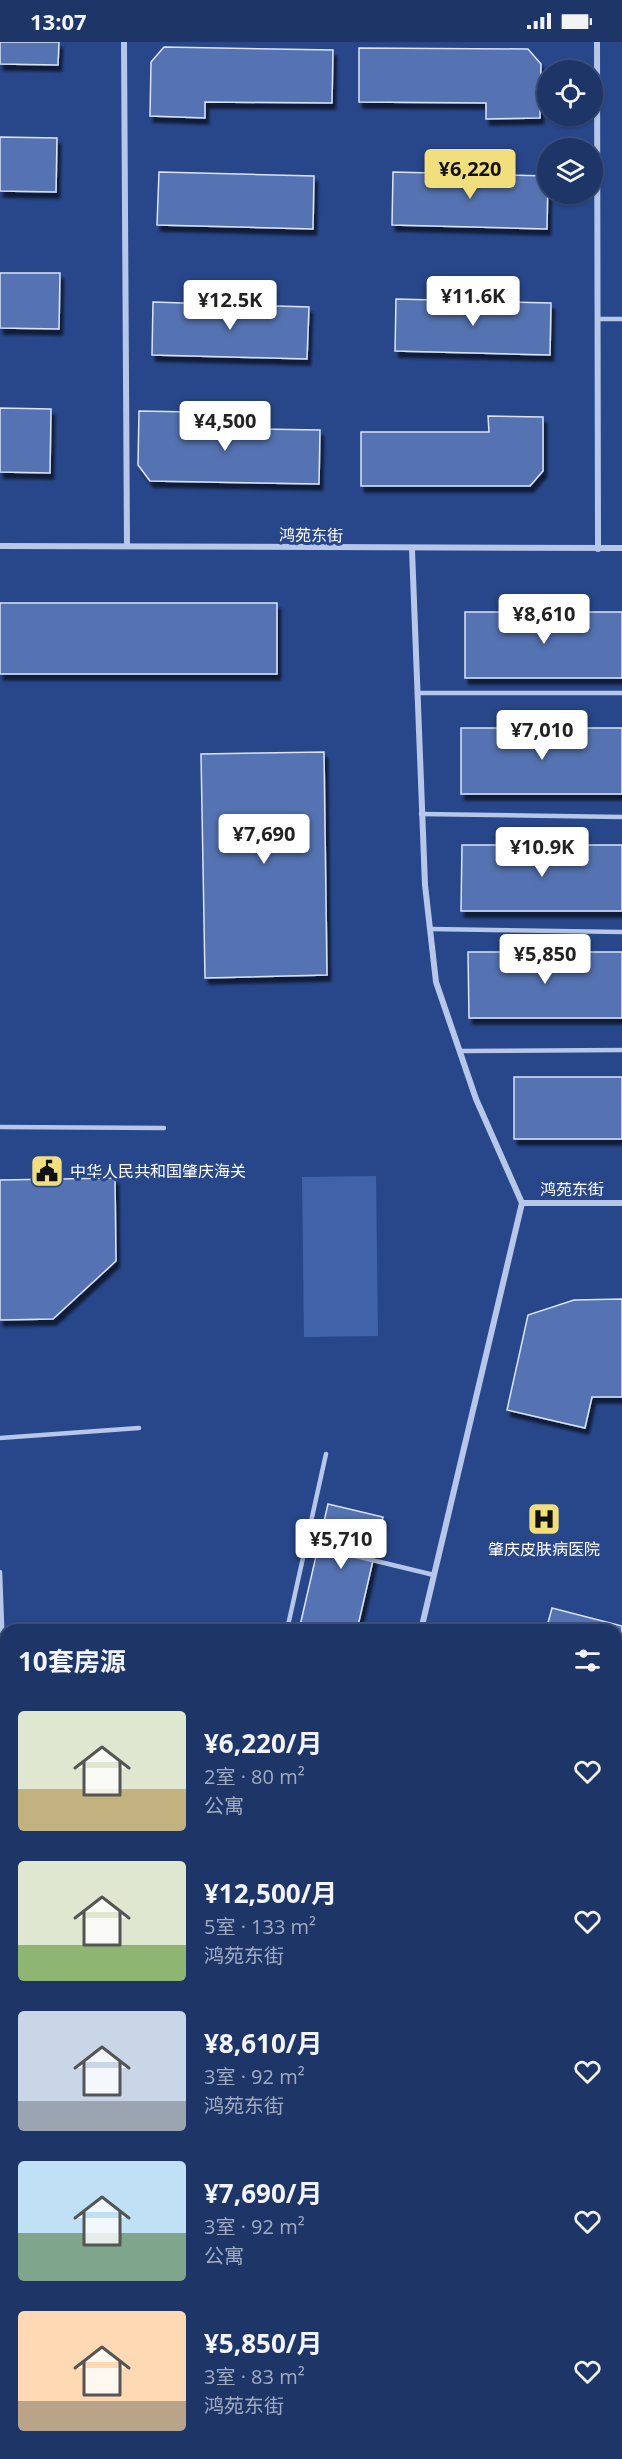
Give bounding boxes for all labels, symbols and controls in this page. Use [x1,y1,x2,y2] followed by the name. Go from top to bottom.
[30,6,87,36] text: 13:07
[537,60,603,204] map controls
[537,60,603,126] button: locate
[537,138,603,204] button: layers
[421,149,519,200] pin: ¥6,220
[439,155,501,182] text: ¥6,220
[424,276,522,327] pin: ¥11.6K
[181,280,279,331] pin: ¥12.5K
[441,282,505,309] text: ¥11.6K
[198,286,262,313] text: ¥12.5K
[176,401,274,452] pin: ¥4,500
[194,407,256,434] text: ¥4,500
[279,523,343,547] street label: 鸿苑东街
[495,594,593,645] pin: ¥8,610
[513,600,575,627] text: ¥8,610
[493,710,591,761] pin: ¥7,010
[511,716,573,743] text: ¥7,010
[215,814,313,865] pin: ¥7,690
[233,820,295,847] text: ¥7,690
[493,827,591,878] pin: ¥10.9K
[510,833,574,860] text: ¥10.9K
[496,934,594,985] pin: ¥5,850
[514,940,576,967] text: ¥5,850
[29,1153,65,1189] public building icon: 中华人民共和国肇庆海关
[70,1160,246,1182] place label: 中华人民共和国肇庆海关
[540,1178,604,1200] street label: 鸿苑东街
[526,1501,562,1537] hospital icon: 肇庆皮肤病医院
[292,1519,390,1570] pin: ¥5,710
[310,1525,372,1552] text: ¥5,710
[488,1538,600,1560] place label: 肇庆皮肤病医院
[18,1643,126,1679] text: 10套房源
[571,1644,604,1677] icon: filters
[204,1725,323,1761] text: ¥6,220/月
[66,1735,138,1807] icon: home
[571,1755,604,1788] icon: heart
[204,1763,305,1790] text: 2室 · 80 m²
[204,1792,244,1819] text: 公寓
[204,1875,337,1911] text: ¥12,500/月
[66,1885,138,1957] icon: home
[571,1905,604,1938] icon: heart
[204,1913,316,1940] text: 5室 · 133 m²
[204,1942,284,1969] text: 鸿苑东街
[204,2025,323,2061] text: ¥8,610/月
[66,2035,138,2107] icon: home
[571,2055,604,2088] icon: heart
[204,2063,305,2090] text: 3室 · 92 m²
[204,2092,284,2119] text: 鸿苑东街
[204,2175,323,2211] text: ¥7,690/月
[66,2185,138,2257] icon: home
[571,2205,604,2238] icon: heart
[204,2213,305,2240] text: 3室 · 92 m²
[204,2242,244,2269] text: 公寓
[204,2325,323,2361] text: ¥5,850/月
[66,2335,138,2407] icon: home
[571,2355,604,2388] icon: heart
[204,2363,305,2390] text: 3室 · 83 m²
[204,2392,284,2419] text: 鸿苑东街

